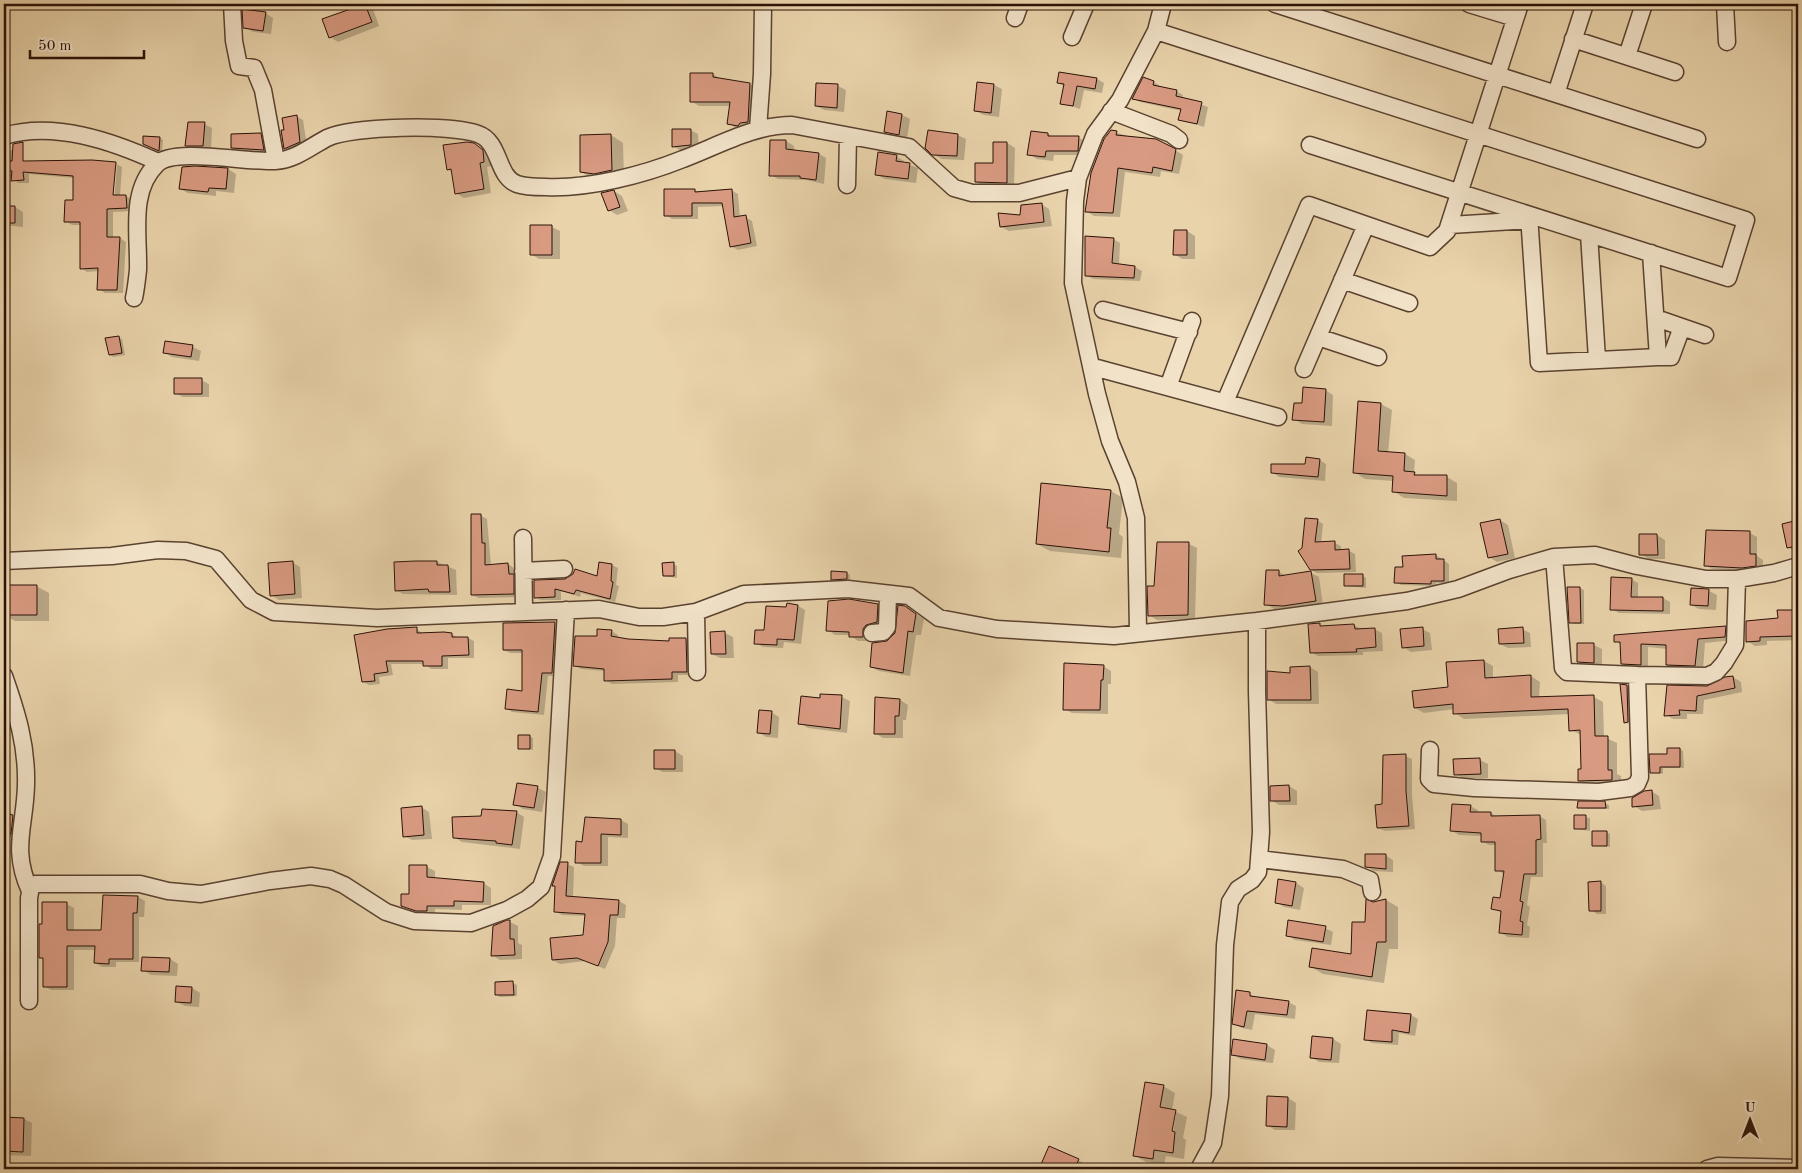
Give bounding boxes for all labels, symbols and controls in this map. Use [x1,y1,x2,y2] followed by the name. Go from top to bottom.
[30,28,144,60] scale bar
[38,39,72,54] text: 50 m
[1724,1096,1774,1146] north arrow
[1744,1101,1756,1115] text: U

